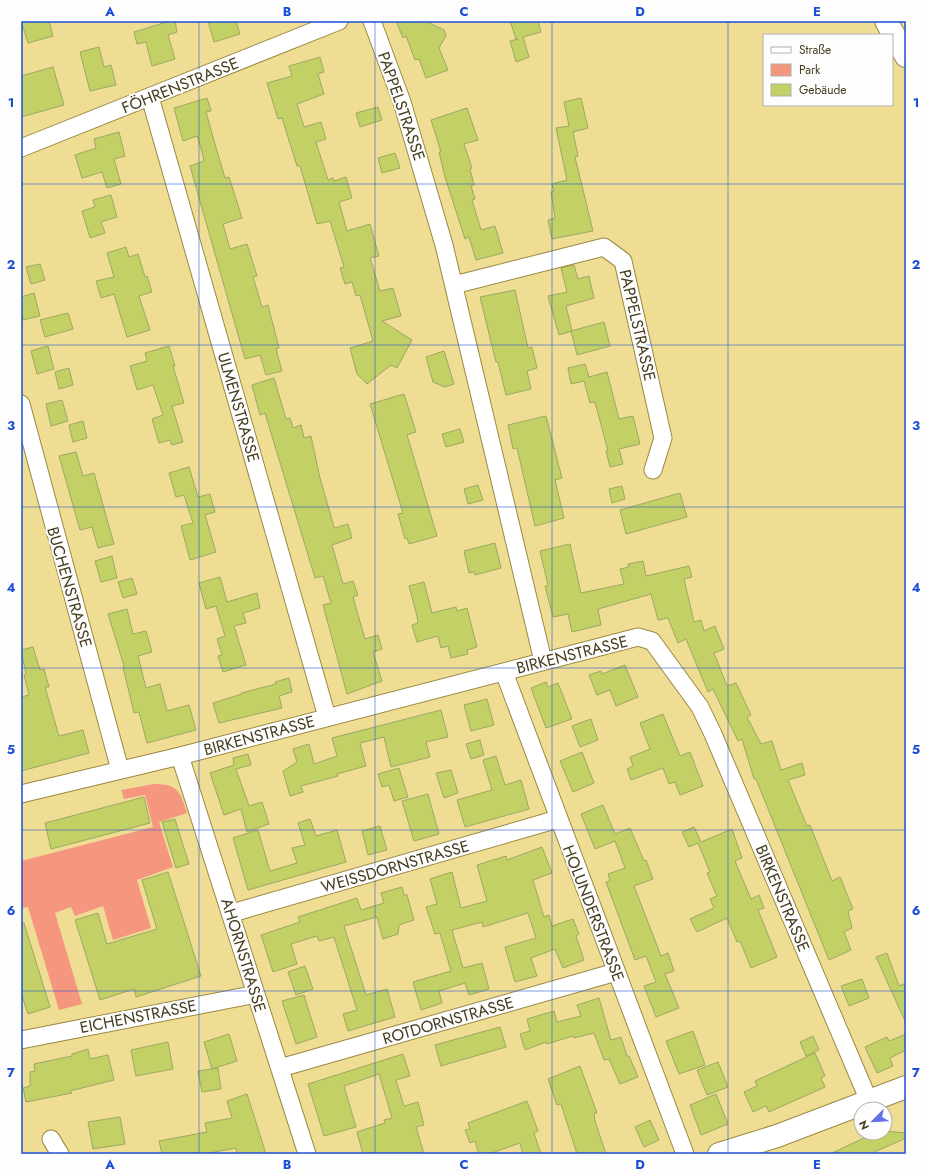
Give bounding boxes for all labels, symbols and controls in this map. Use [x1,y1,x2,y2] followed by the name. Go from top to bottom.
[104,2,115,21] text: A
[283,2,292,21] text: B
[459,2,469,21] text: C
[635,2,645,21] text: D
[813,2,821,21] text: E
[763,34,893,106] legend
[799,41,831,59] text: Straße
[372,49,431,164] street label: PAPPELSTRASSE
[118,52,242,119] street label: FÖHRENSTRASSE
[799,61,821,79] text: Park
[799,81,846,99] text: Gebäude
[8,93,14,112] text: 1
[913,93,919,112] text: 1
[7,255,15,274] text: 2
[912,255,920,274] text: 2
[614,267,662,383] street label: PAPPELSTRASSE
[212,349,265,465] street label: ULMENSTRASSE
[7,416,15,435] text: 3
[912,416,920,435] text: 3
[41,524,98,650] street label: BUCHENSTRASSE
[6,578,16,597] text: 4
[911,578,921,597] text: 4
[514,630,630,679] street label: BIRKENSTRASSE
[201,710,317,761] street label: BIRKENSTRASSE
[7,740,15,759] text: 5
[912,740,920,759] text: 5
[318,834,472,899] street label: WEISSDORNSTRASSE
[750,841,815,955] street label: BIRKENSTRASSE
[557,842,630,985] street label: HOLUNDERSTRASSE
[215,895,272,1015] street label: AHORNSTRASSE
[7,901,16,920] text: 6
[912,901,921,920] text: 6
[380,991,516,1050] street label: ROTDORNSTRASSE
[78,994,198,1039] street label: EICHENSTRASSE
[7,1063,15,1082] text: 7
[912,1063,920,1082] text: 7
[853,1101,893,1141] north arrow
[855,1118,873,1132] text: N
[104,1155,115,1174] text: A
[283,1155,292,1174] text: B
[459,1155,469,1174] text: C
[635,1155,645,1174] text: D
[813,1155,821,1174] text: E

